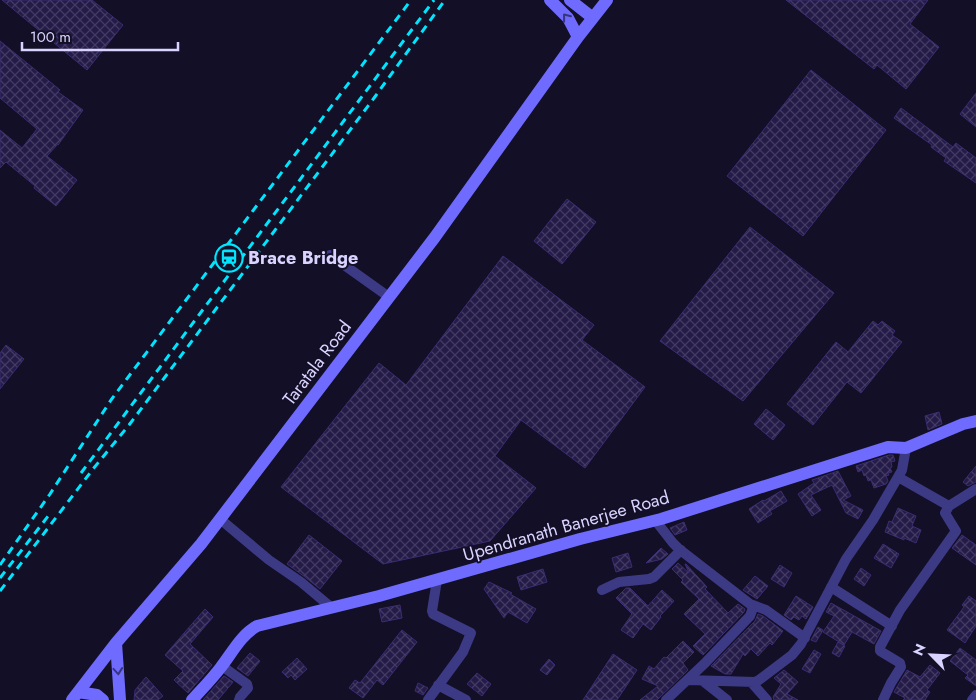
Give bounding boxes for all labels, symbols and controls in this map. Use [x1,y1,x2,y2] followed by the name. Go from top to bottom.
[562,14,571,23] one-way arrow
[22,20,179,52] scale bar
[30,26,71,48] text: 100 m
[214,243,244,273] station icon: Brace Bridge
[248,245,358,271] place label: Brace Bridge
[277,315,357,411] street label: Taratala Road
[460,484,672,568] street label: Upendranath Banerjee Road
[906,630,956,680] north arrow
[908,641,931,659] text: N
[112,668,123,676] one-way arrow

